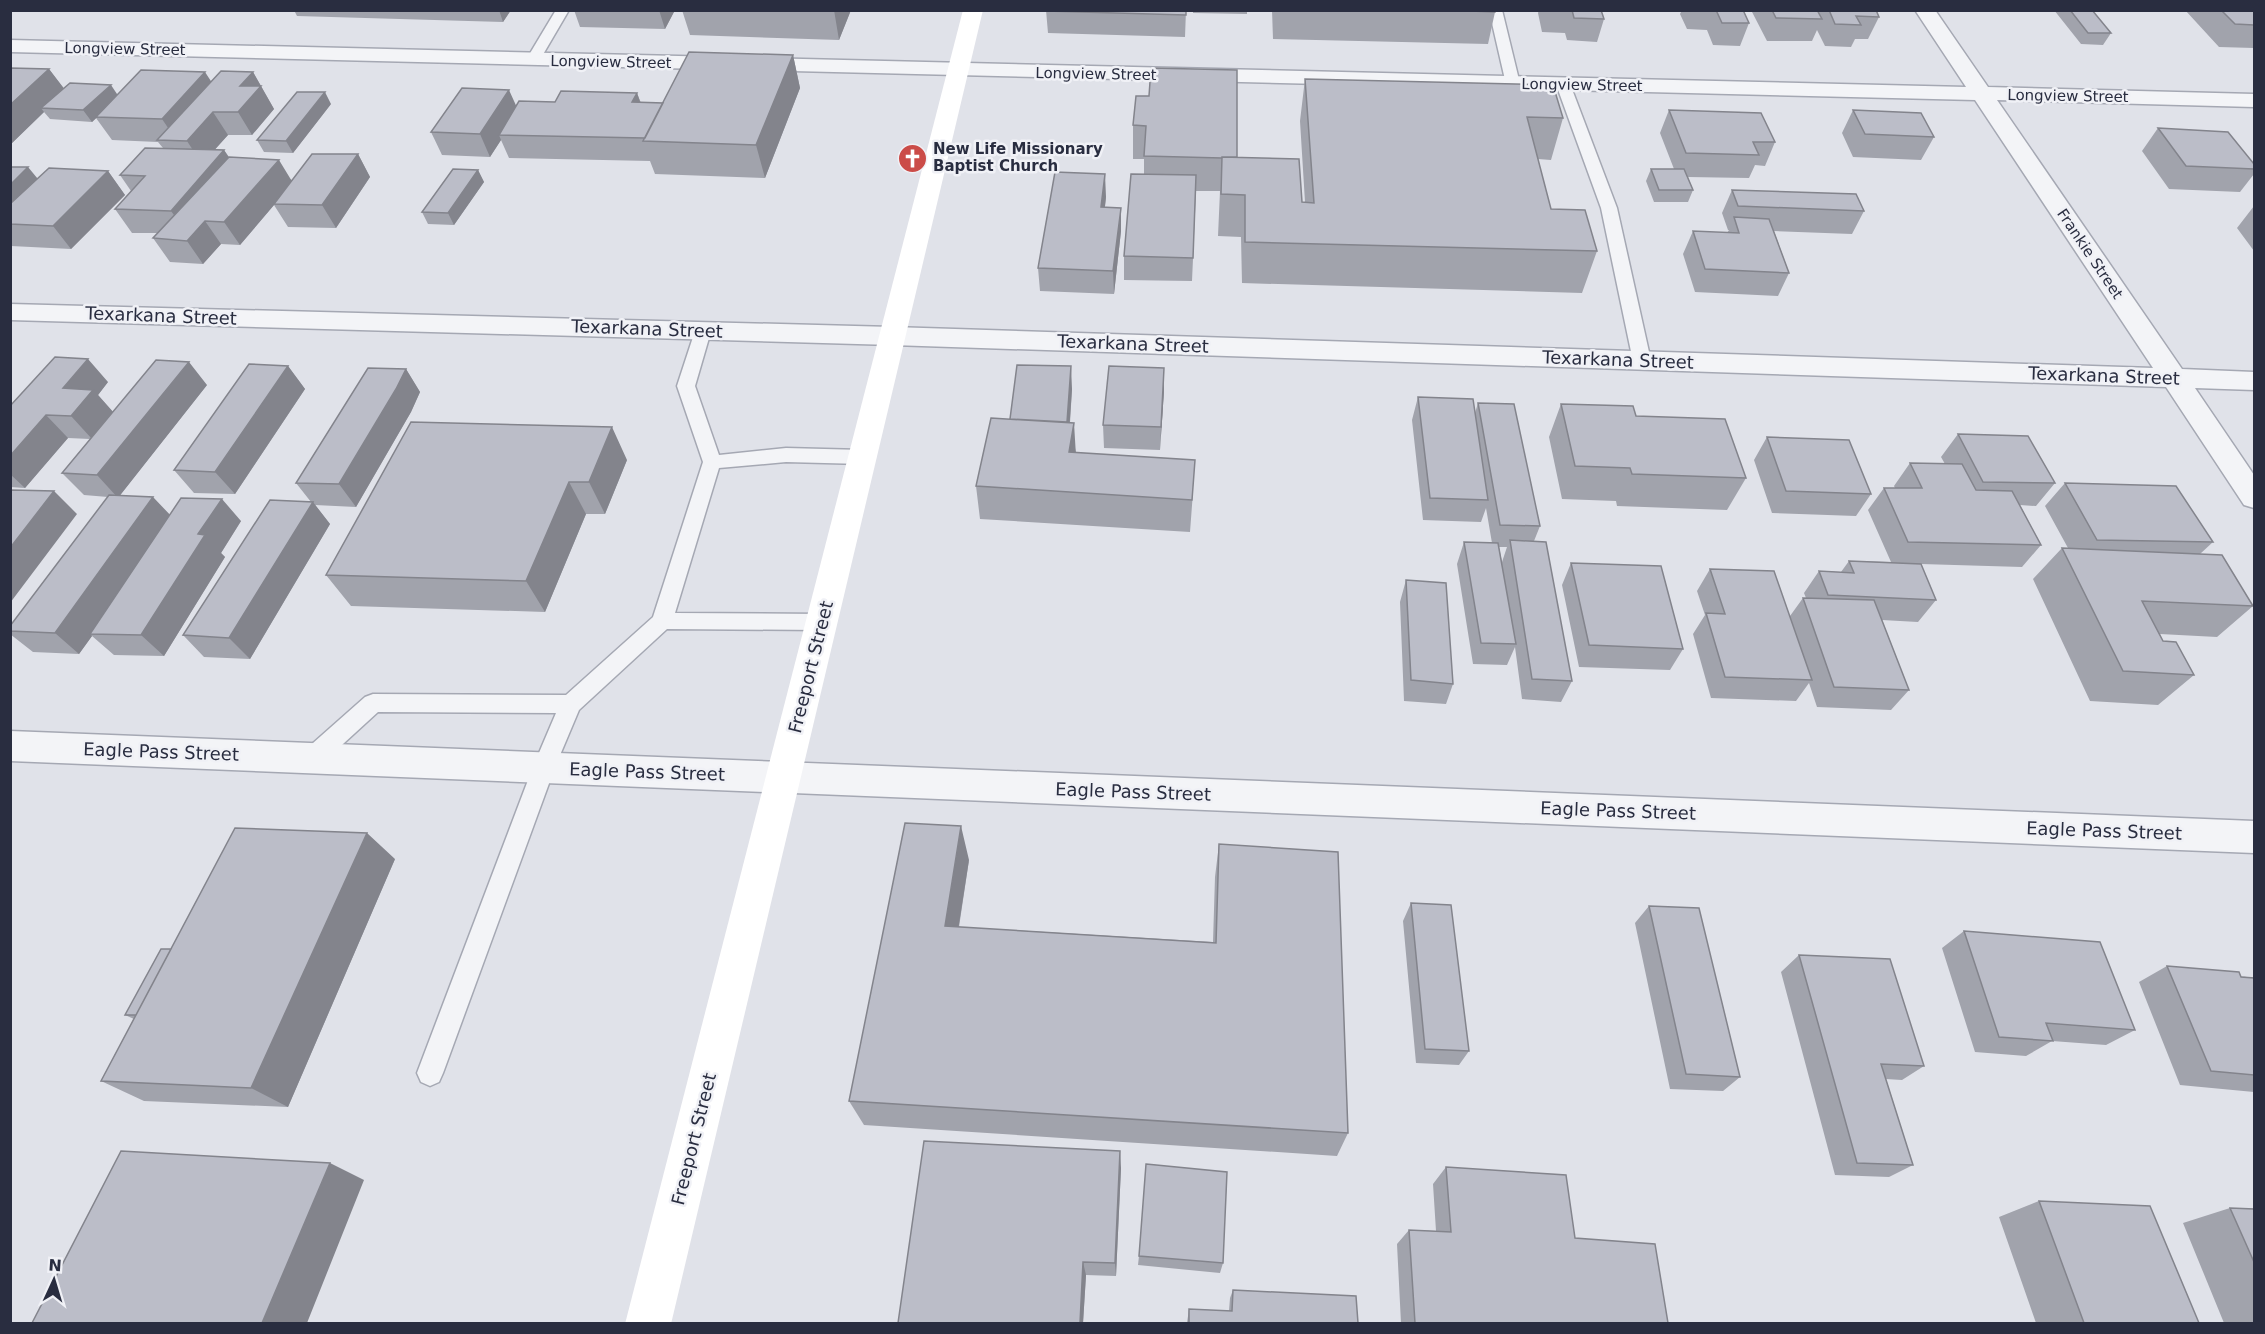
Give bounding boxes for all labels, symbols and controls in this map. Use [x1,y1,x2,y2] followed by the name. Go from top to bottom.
[64,39,186,59] street label: Longview Street
[550,52,672,72] street label: Longview Street
[1035,64,1157,84] street label: Longview Street
[1521,75,1643,95] street label: Longview Street
[2007,86,2129,106] street label: Longview Street
[933,140,1103,175] place label: New Life Missionary Baptist Church
[896,142,928,174] church icon: New Life Missionary Baptist Church
[2053,206,2127,303] street label: Frankie Street
[84,302,237,329] street label: Texarkana Street
[570,315,723,342] street label: Texarkana Street
[1056,330,1209,357] street label: Texarkana Street
[1541,346,1694,373] street label: Texarkana Street
[2027,362,2180,389] street label: Texarkana Street
[784,599,837,735] street label: Freeport Street
[83,738,239,765] street label: Eagle Pass Street
[569,758,725,785] street label: Eagle Pass Street
[1055,778,1211,805] street label: Eagle Pass Street
[1540,797,1696,824] street label: Eagle Pass Street
[2026,817,2182,844] street label: Eagle Pass Street
[667,1071,720,1207] street label: Freeport Street
[24,1250,84,1310] north arrow
[48,1256,62,1275] text: N

